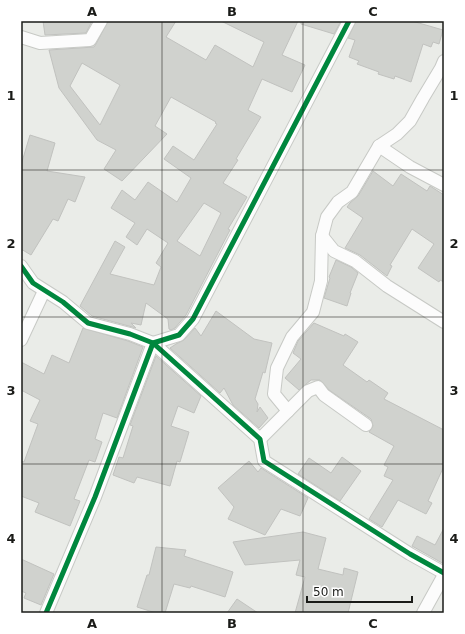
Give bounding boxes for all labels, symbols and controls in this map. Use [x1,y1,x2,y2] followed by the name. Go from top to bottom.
[87,4,97,19] text: A
[227,4,237,19] text: B
[368,4,378,19] text: C
[6,88,16,103] text: 1
[449,88,459,103] text: 1
[6,236,16,251] text: 2
[449,236,459,251] text: 2
[6,383,16,398] text: 3
[449,383,459,398] text: 3
[6,531,16,546] text: 4
[449,531,459,546] text: 4
[307,578,412,604] scale bar
[313,585,344,599] text: 50 m
[87,616,97,631] text: A
[227,616,237,631] text: B
[368,616,378,631] text: C

